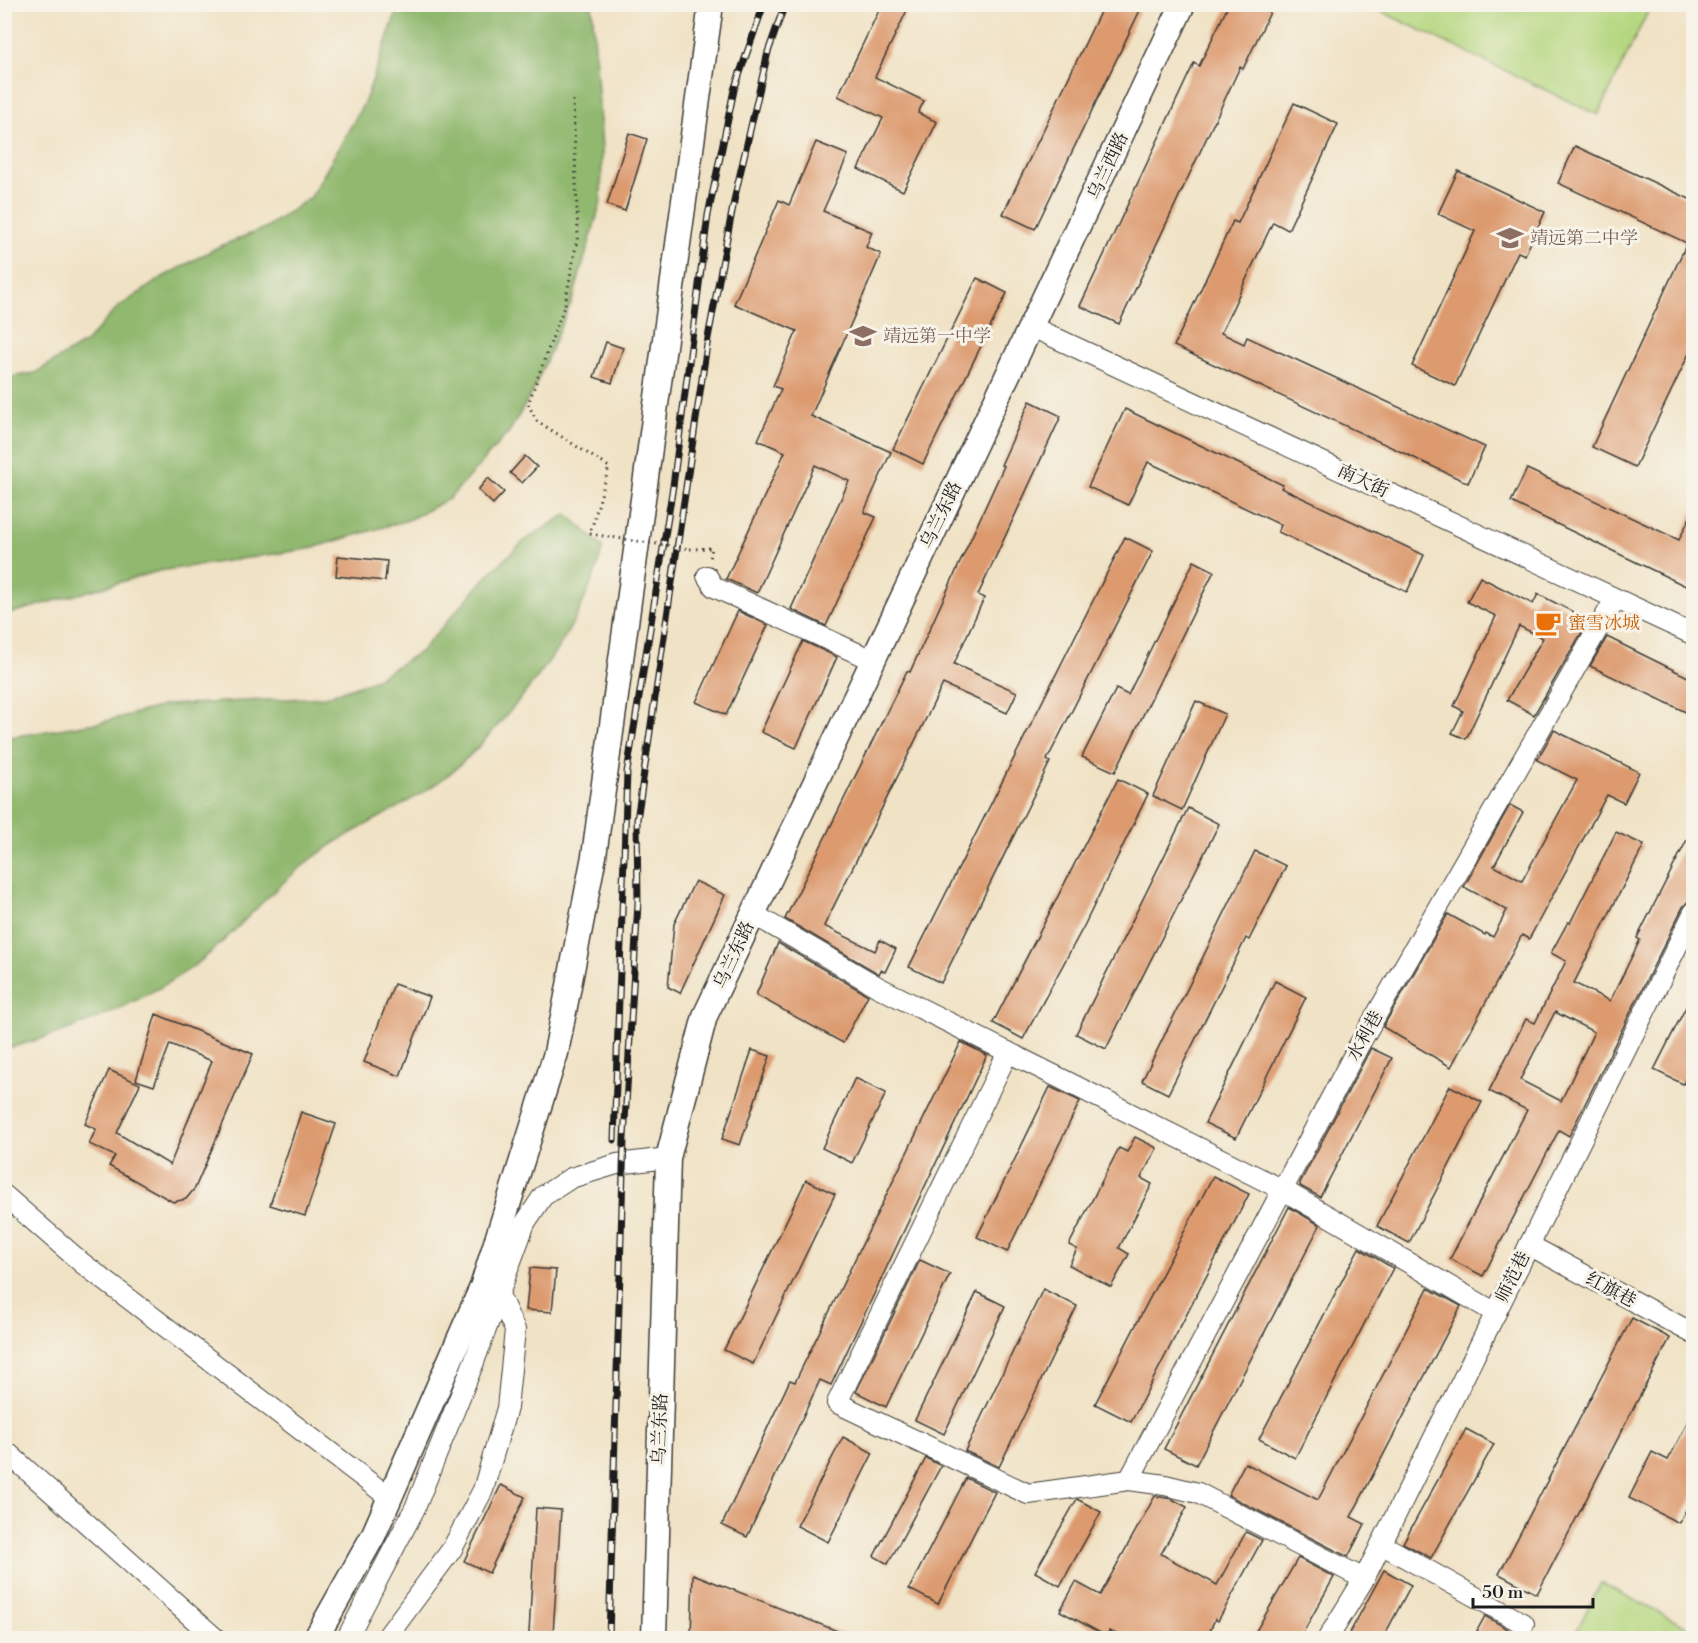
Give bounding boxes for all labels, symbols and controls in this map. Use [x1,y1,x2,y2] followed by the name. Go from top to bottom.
[1082,129,1134,203] street label: 乌兰西路
[1495,223,1525,253] school or university icon: 靖远第二中学
[1530,227,1638,250] place label: 靖远第二中学
[848,321,878,351] school or university icon: 靖远第一中学
[883,325,991,348] place label: 靖远第一中学
[1334,459,1392,503] street label: 南大街
[915,478,967,552] street label: 乌兰东路
[1533,608,1563,638] cafe icon: 蜜雪冰城
[1568,612,1640,635] place label: 蜜雪冰城
[708,918,760,992] street label: 乌兰东路
[1342,1007,1388,1065] street label: 水利巷
[1491,1248,1535,1306] street label: 师范巷
[1582,1267,1640,1313] street label: 红旗巷
[647,1393,673,1465] street label: 乌兰东路
[1473,1571,1593,1609] scale bar
[1482,1581,1524,1604] text: 50 m

